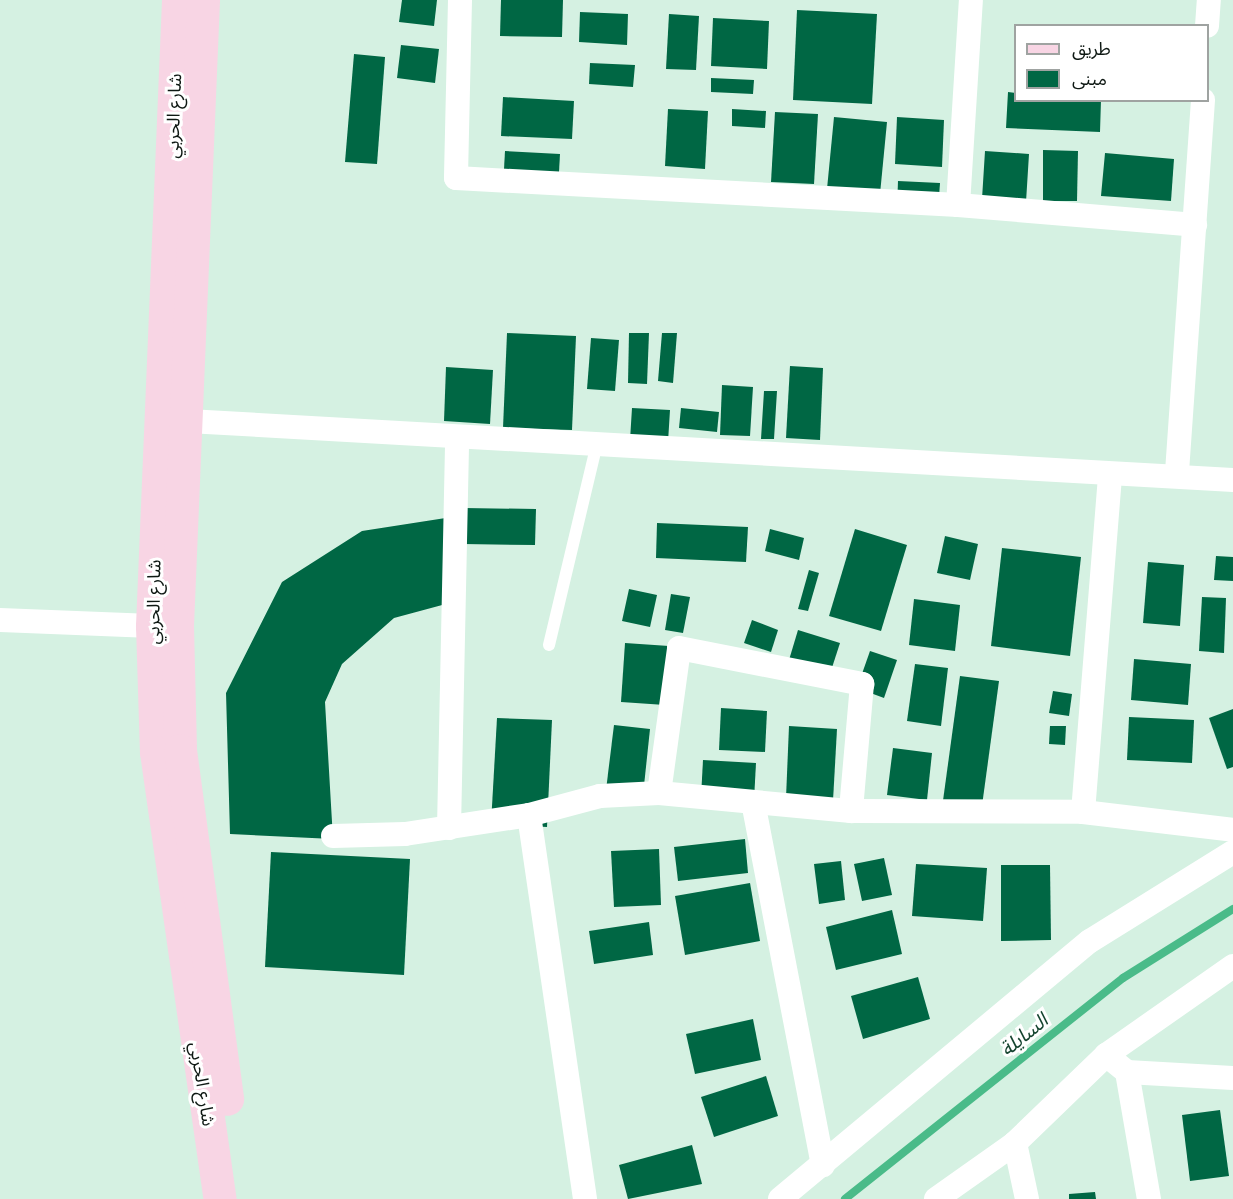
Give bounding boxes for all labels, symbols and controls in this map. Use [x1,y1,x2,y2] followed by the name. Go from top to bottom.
[1014,24,1209,102] legend
[1072,36,1111,61] text: طريق
[1072,66,1107,91] text: مبنى
[162,73,186,159] street label: شارع الحربي
[142,559,166,645] street label: شارع الحربي
[995,1009,1053,1061] water label: السايلة
[185,1040,219,1128] street label: شارع الحربي

